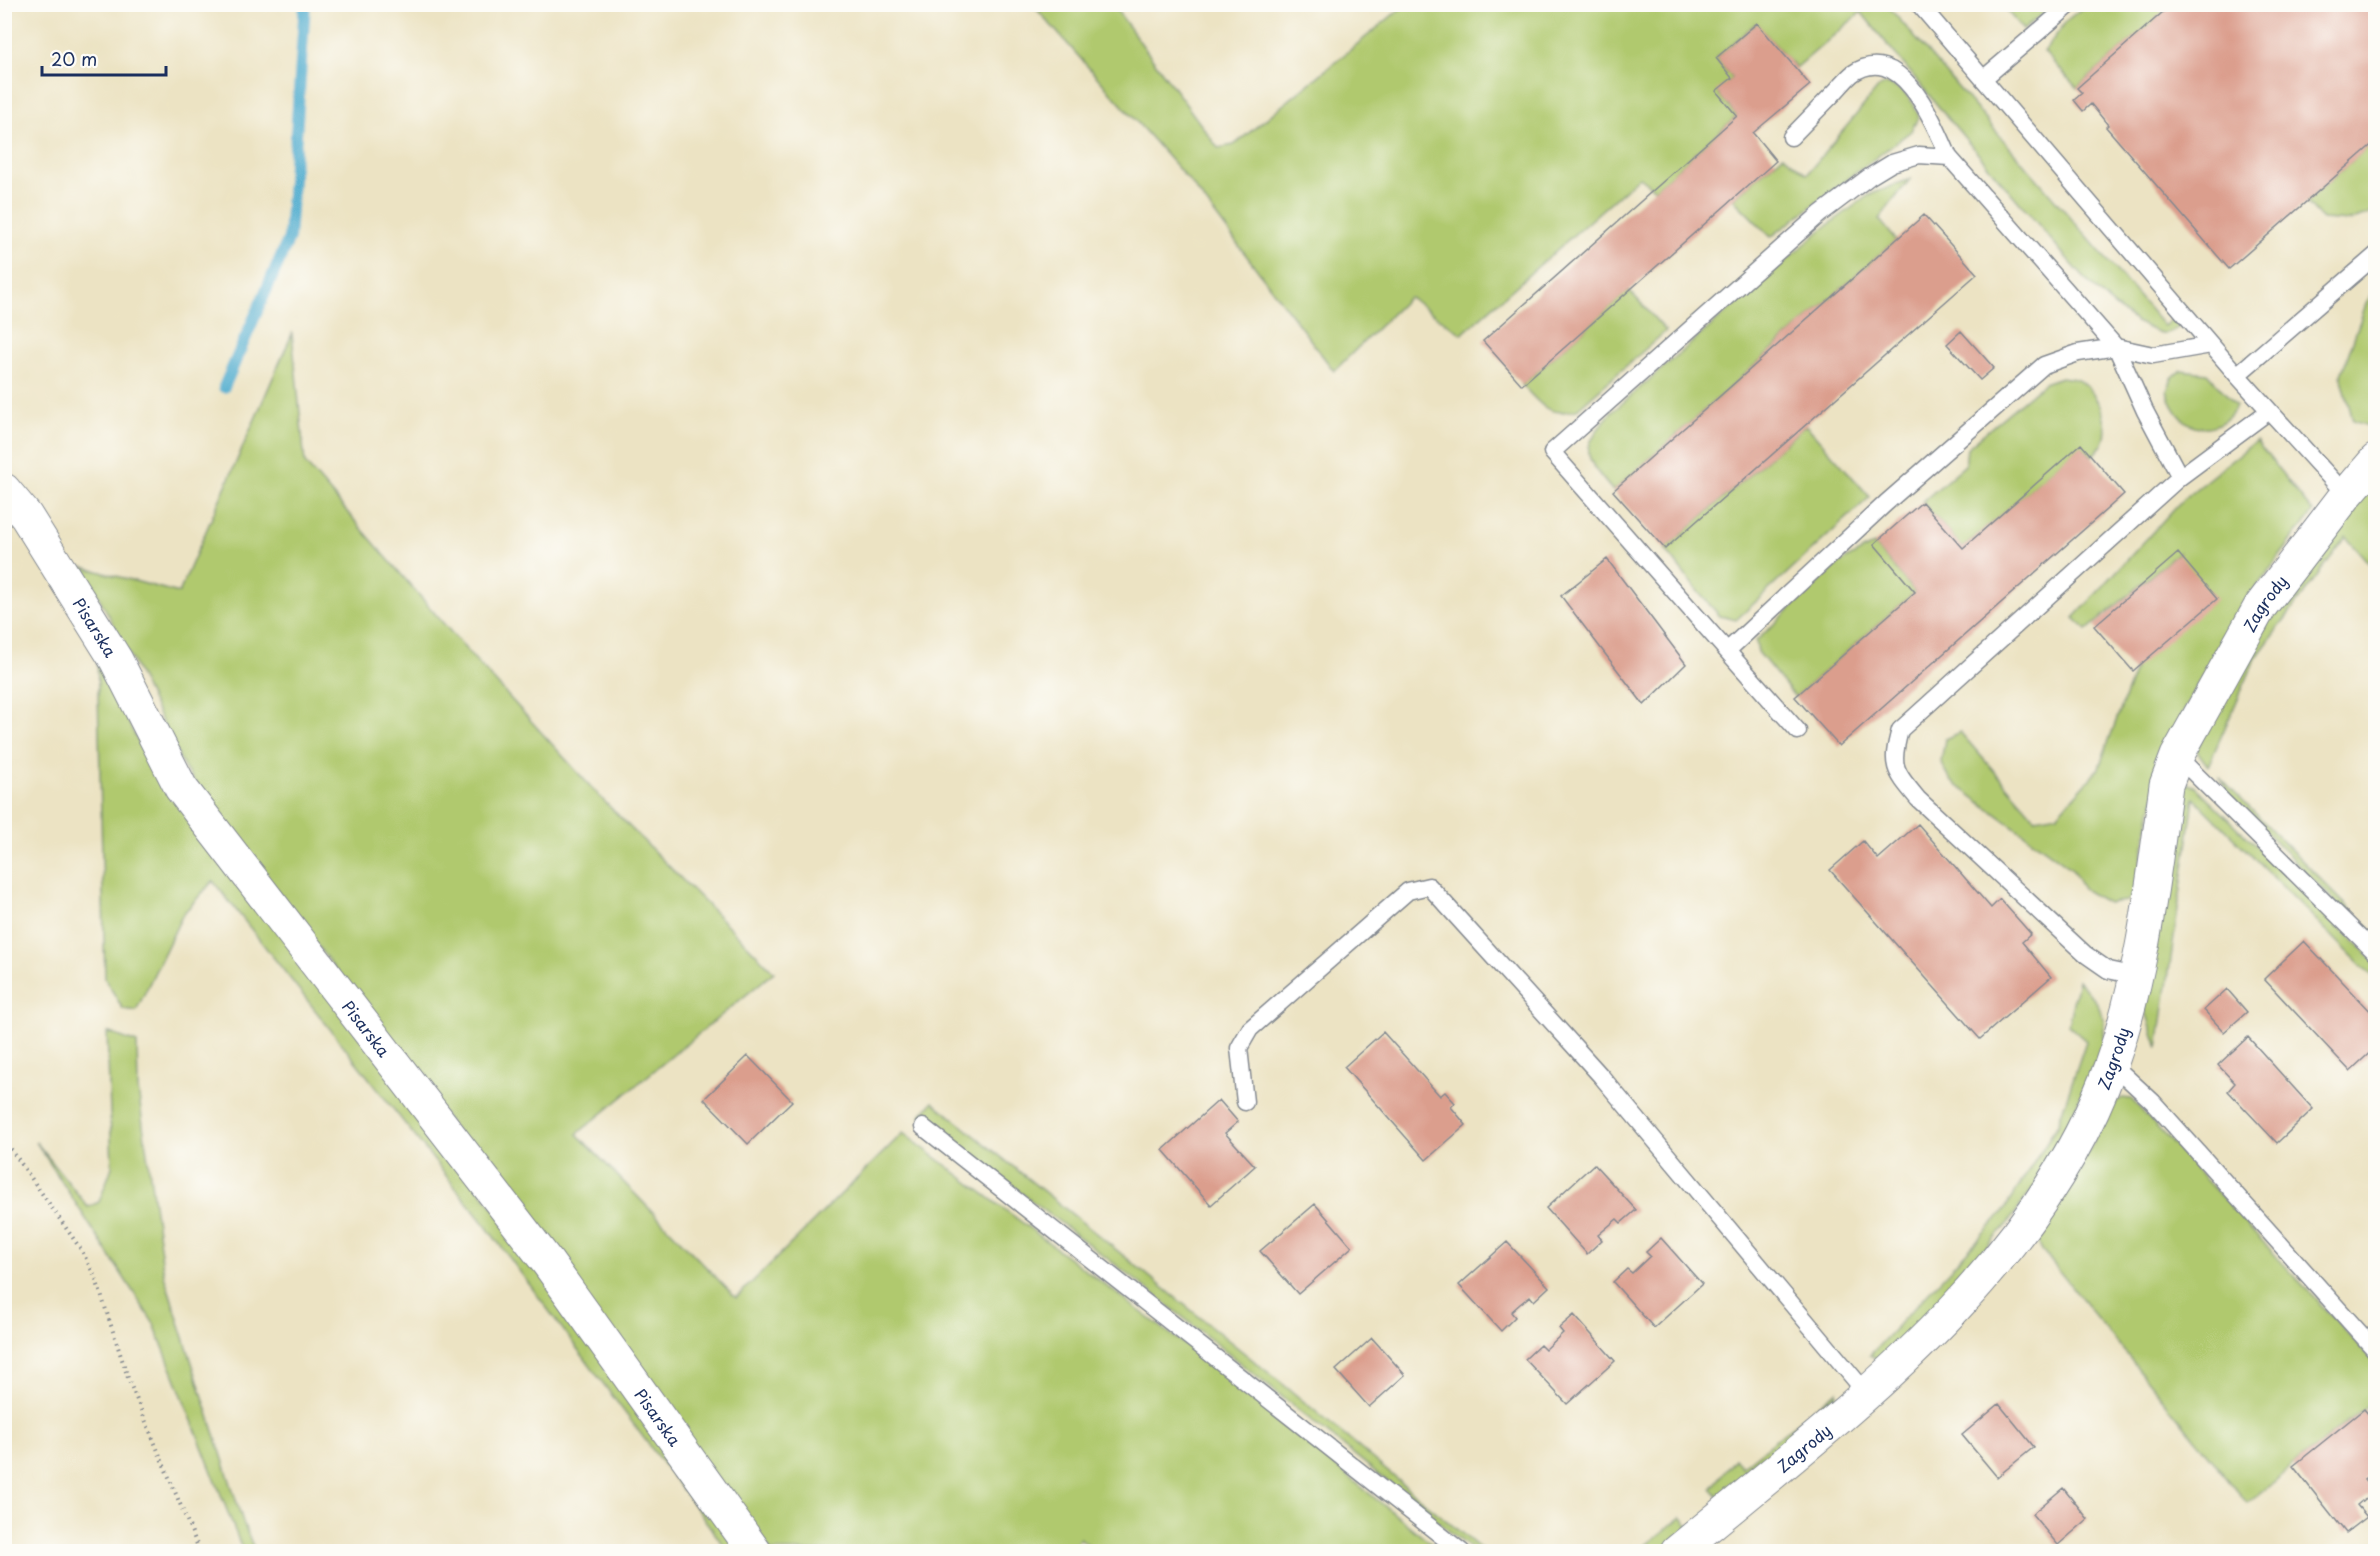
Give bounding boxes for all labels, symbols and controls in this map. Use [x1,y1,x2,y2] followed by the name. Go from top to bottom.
[42,39,166,77] scale bar
[51,45,97,72] text: 20 m
[2237,570,2293,636] street label: Zagrody
[68,593,123,661] street label: Pisarska
[337,995,396,1062] street label: Pisarska
[2091,1024,2135,1093] street label: Zagrody
[629,1383,687,1451] street label: Pisarska
[1771,1418,1836,1478] street label: Zagrody

